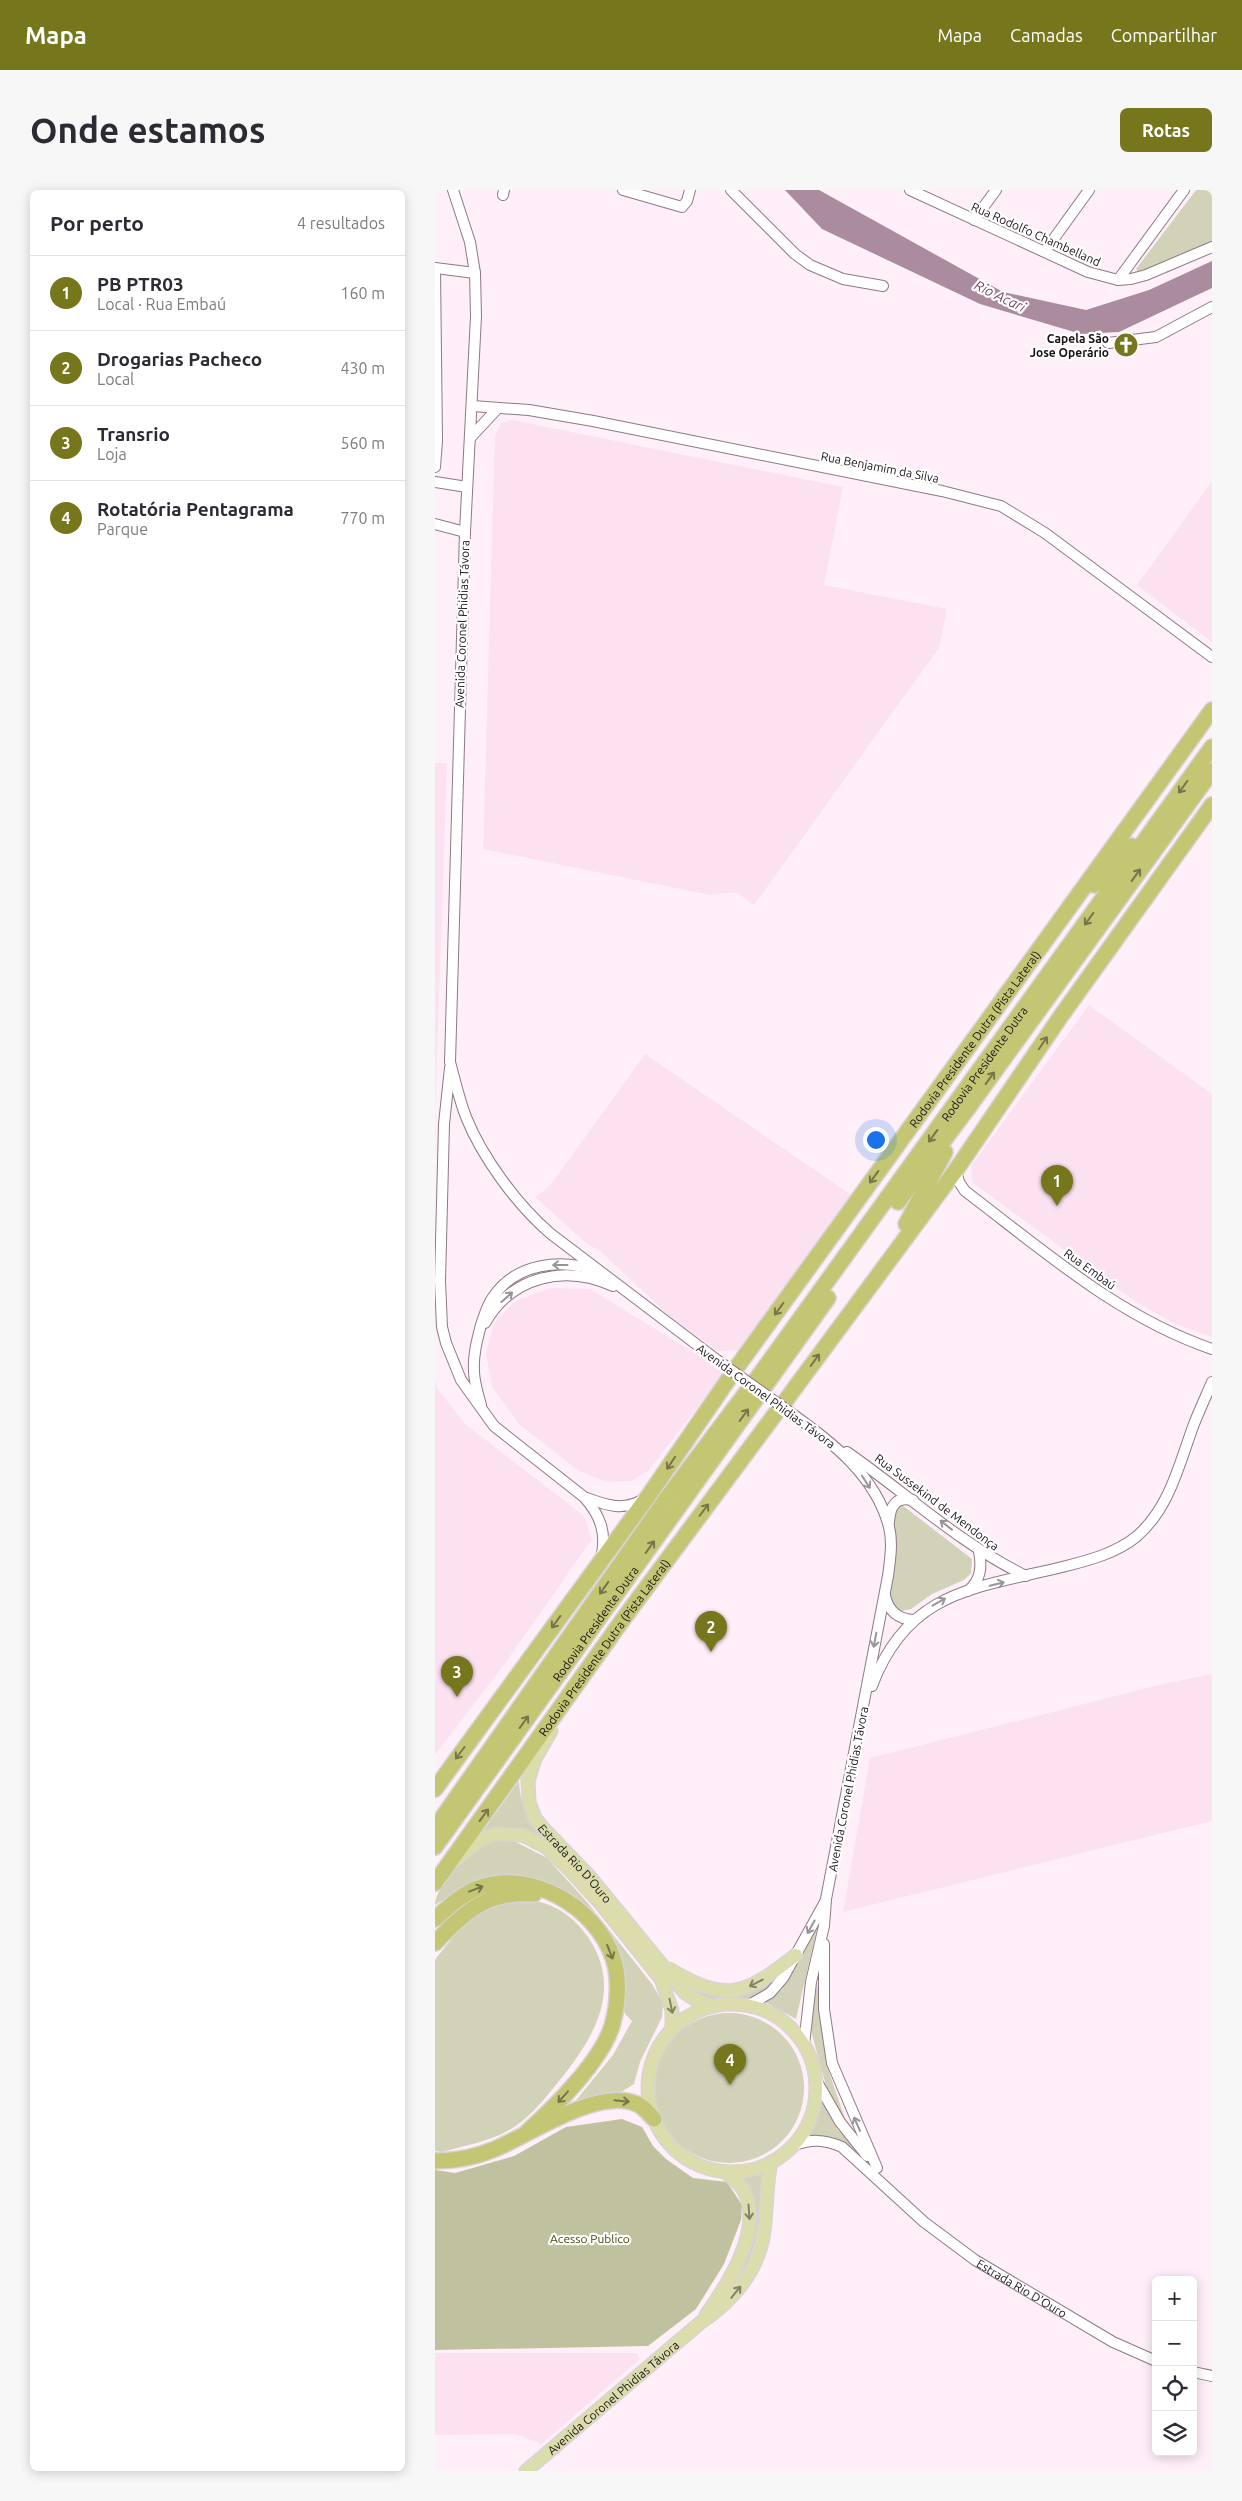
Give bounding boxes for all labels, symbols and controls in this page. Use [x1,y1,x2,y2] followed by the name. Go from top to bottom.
[25,22,87,49] text: Mapa
[937,25,982,45] text: Mapa
[1010,25,1083,45] text: Camadas
[1111,25,1217,45] text: Compartilhar
[1120,108,1212,152] button: Rotas
[30,110,265,150] text: Onde estamos
[969,200,1103,268] street label: Rua Rodolfo Chambelland
[50,211,144,235] text: Por perto
[297,214,385,232] text: 4 resultados
[97,273,184,295] text: PB PTR03
[972,277,1029,315] water label: Rio Acari
[61,284,71,302] text: 1
[340,284,385,302] text: 160 m
[97,295,226,313] text: Local · Rua Embaú
[1030,332,1109,359] place label: Capela São Jose Operário
[1113,332,1139,358] church icon: Capela São Jose Operário
[97,348,262,370] text: Drogarias Pacheco
[61,359,71,377] text: 2
[340,359,385,377] text: 430 m
[97,370,134,388] text: Local
[97,423,170,445] text: Transrio
[61,434,71,452] text: 3
[340,434,385,452] text: 560 m
[97,445,127,463] text: Loja
[820,449,940,485] street label: Rua Benjamim da Silva
[97,498,294,520] text: Rotatória Pentagrama
[61,509,71,527] text: 4
[340,509,385,527] text: 770 m
[97,520,148,538] text: Parque
[453,540,471,708] street label: Avenida Coronel Phidias Távora
[1178,780,1189,793] one-way arrow
[1131,869,1142,882] one-way arrow
[1084,912,1094,926] one-way arrow
[905,947,1043,1129] street label: Rodovia Presidente Dutra (Pista Lateral)
[939,1004,1031,1124] street label: Rodovia Presidente Dutra
[1038,1037,1048,1051] one-way arrow
[985,1071,995,1085] one-way arrow
[863,1127,889,1153] your location
[928,1129,938,1143] one-way arrow
[1041,1165,1073,1206] pin: 1
[869,1170,879,1184] one-way arrow
[1062,1246,1118,1292] street label: Rua Embaú
[552,1260,568,1270] one-way arrow
[501,1291,513,1303] one-way arrow
[774,1302,784,1316] one-way arrow
[694,1341,838,1451] street label: Avenida Coronel Phidias Távora
[810,1353,820,1367] one-way arrow
[739,1408,749,1422] one-way arrow
[872,1451,1002,1553] street label: Rua Sussekind de Mendonça
[666,1456,676,1470] one-way arrow
[861,1475,872,1489] one-way arrow
[699,1504,710,1517] one-way arrow
[940,1520,953,1531] one-way arrow
[645,1541,655,1555] one-way arrow
[536,1556,673,1738] street label: Rodovia Presidente Dutra (Pista Lateral)
[550,1564,641,1683] street label: Rodovia Presidente Dutra
[988,1579,1004,1588] one-way arrow
[599,1581,609,1595] one-way arrow
[931,1597,946,1606] one-way arrow
[695,1611,727,1652] pin: 2
[551,1615,562,1628] one-way arrow
[869,1632,879,1648] one-way arrow
[441,1656,473,1697] pin: 3
[826,1705,870,1873] street label: Avenida Coronel Phidias Távora
[519,1716,530,1729] one-way arrow
[455,1745,465,1759] one-way arrow
[479,1808,489,1822] one-way arrow
[536,1821,615,1905] street label: Estrada Rio D'Ouro
[469,1884,484,1893] one-way arrow
[806,1920,816,1935] one-way arrow
[606,1944,616,1959] one-way arrow
[749,1978,764,1988] one-way arrow
[667,1997,676,2013] one-way arrow
[714,2044,746,2085] pin: 4
[557,2090,569,2103] one-way arrow
[614,2096,630,2106] one-way arrow
[851,2117,861,2132] one-way arrow
[744,2203,753,2219] one-way arrow
[550,2232,630,2245] park label: Acesso Publico
[975,2256,1069,2320] street label: Estrada Rio D'Ouro
[1152,2276,1197,2456] map controls
[1152,2276,1197,2321] button: +
[731,2285,742,2298] one-way arrow
[1152,2321,1197,2366] button: −
[545,2338,681,2457] street label: Avenida Coronel Phidias Távora
[1152,2366,1197,2411] button: locate
[1152,2411,1197,2456] button: layers

